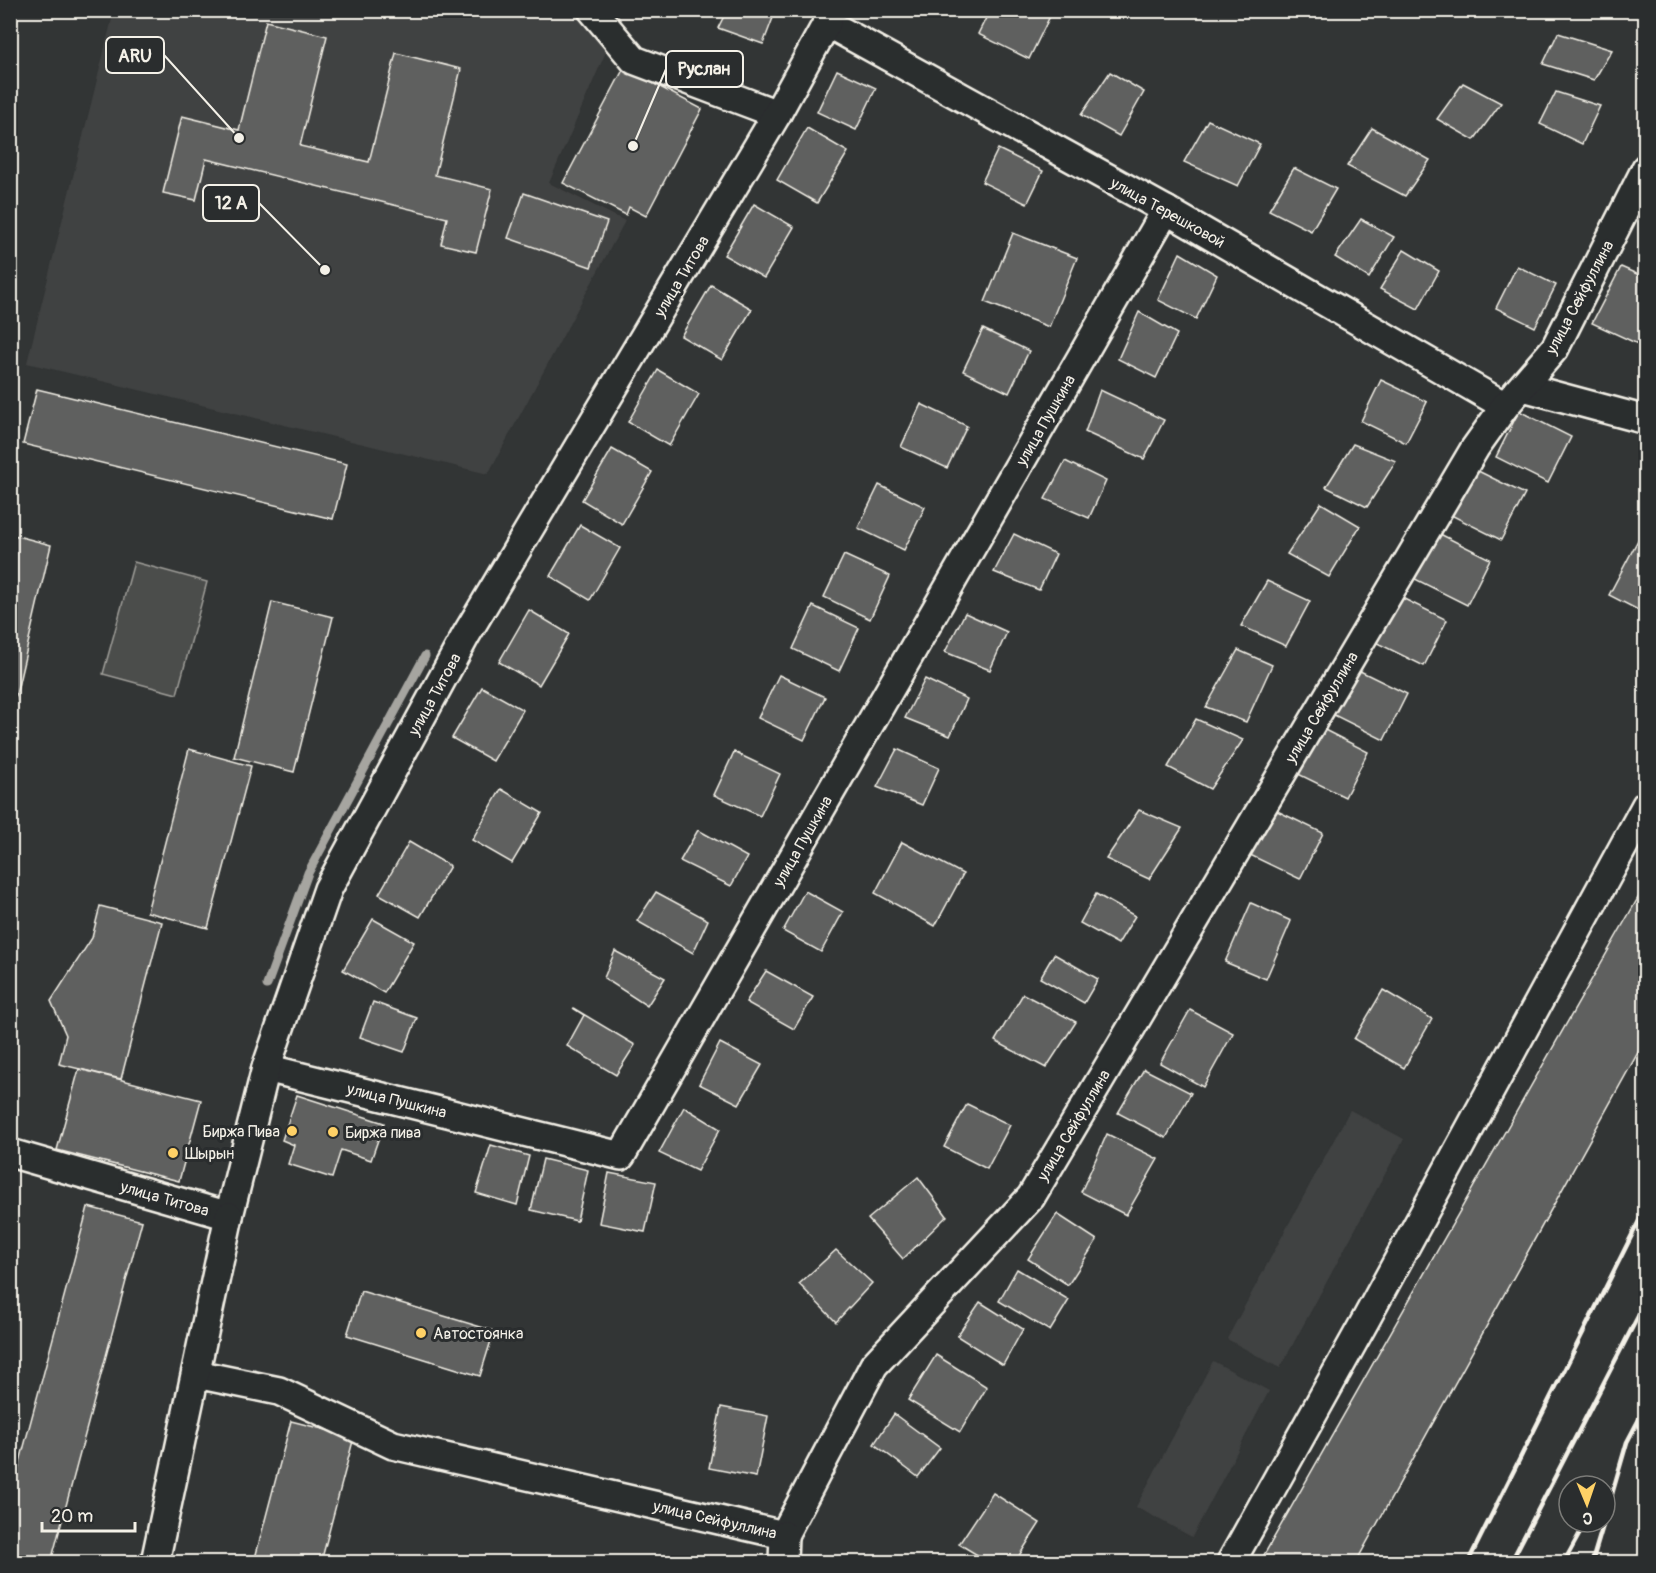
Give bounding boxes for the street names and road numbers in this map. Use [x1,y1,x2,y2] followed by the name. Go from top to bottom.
[1106,173,1228,253] street label: улица Терешковой
[649,232,714,322] street label: улица Титова
[1541,237,1618,359] street label: улица Сейфуллина
[1011,371,1080,470] street label: улица Пушкина
[1280,648,1363,768] street label: улица Сейфуллина
[404,650,466,740] street label: улица Титова
[768,792,837,891] street label: улица Пушкина
[1032,1066,1115,1186] street label: улица Сейфуллина
[344,1079,449,1123] street label: улица Пушкина
[117,1176,211,1221] street label: улица Титова
[650,1496,779,1544] street label: улица Сейфуллина

